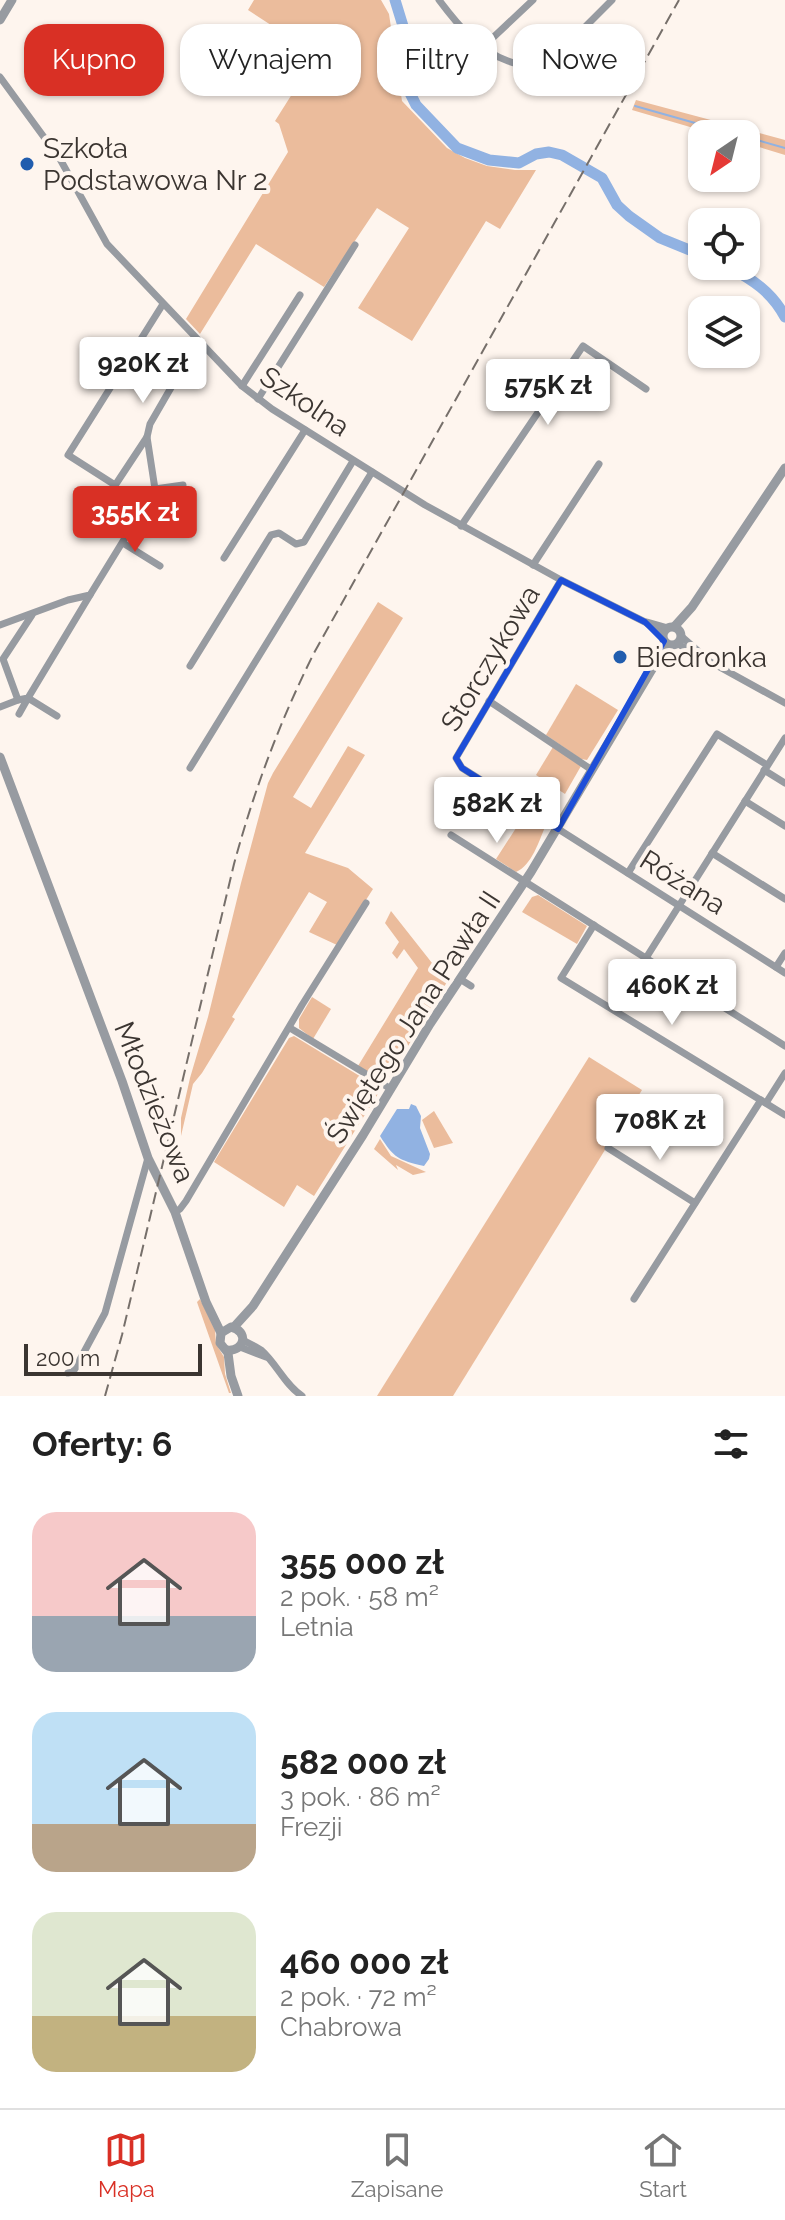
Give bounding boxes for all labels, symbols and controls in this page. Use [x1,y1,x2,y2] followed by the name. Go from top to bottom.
[24,24,164,96] chip: Kupno
[180,24,361,96] chip: Wynajem
[377,24,497,96] chip: Filtry
[513,24,645,96] chip: Nowe
[688,120,760,192] north arrow
[688,120,760,368] map controls
[43,132,268,197] place label: Szkoła Podstawowa Nr 2
[18,155,36,173] marker: Szkoła Podstawowa Nr 2
[688,208,760,280] button: locate
[688,296,760,368] button: layers
[69,337,217,405] pin: 920K zł
[97,348,189,378] text: 920K zł
[474,359,622,427] pin: 575K zł
[254,360,356,443] street label: Szkolna
[504,370,592,400] text: 575K zł
[61,486,209,554] pin: 355K zł
[91,497,179,527] text: 355K zł
[434,579,547,737] street label: Storczykowa
[636,641,767,674] place label: Biedronka
[611,648,629,666] marker: Biedronka
[423,777,571,845] pin: 582K zł
[452,788,542,818] text: 582K zł
[634,843,732,922] street label: Różana
[319,884,507,1150] street label: Świętego Jana Pawła II
[598,959,746,1027] pin: 460K zł
[626,970,718,1000] text: 460K zł
[107,1017,202,1187] street label: Młodzieżowa
[586,1094,734,1162] pin: 708K zł
[614,1105,706,1135] text: 708K zł
[24,1340,202,1376] scale bar
[36,1345,100,1371] text: 200 m
[709,1422,753,1466] icon: filters
[32,1424,172,1464] text: Oferty: 6
[280,1542,444,1582] text: 355 000 zł
[96,1544,192,1640] icon: home
[280,1582,439,1612] text: 2 pok. · 58 m²
[280,1612,354,1642] text: Letnia
[280,1742,446,1782] text: 582 000 zł
[96,1744,192,1840] icon: home
[280,1782,441,1812] text: 3 pok. · 86 m²
[280,1812,342,1842] text: Frezji
[280,1942,448,1982] text: 460 000 zł
[96,1944,192,2040] icon: home
[280,1982,437,2012] text: 2 pok. · 72 m²
[280,2012,402,2042] text: Chabrowa
[98,2128,155,2202] tab: Mapa
[351,2128,443,2202] tab: Zapisane
[639,2128,687,2202] tab: Start

